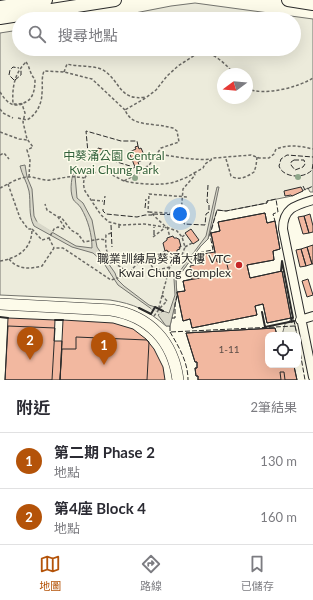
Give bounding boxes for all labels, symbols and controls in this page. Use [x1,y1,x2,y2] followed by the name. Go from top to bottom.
[12,12,301,56] search box
[26,23,48,45] icon: search
[58,26,118,44] text: 搜尋地點
[217,68,253,104] north arrow
[63,148,165,177] park label: 中葵涌公園 Central Kwai Chung Park
[170,204,190,224] your location
[97,251,231,280] place label: 職業訓練局葵涌大樓 VTC Kwai Chung Complex
[234,260,244,270] marker: 職業訓練局葵涌大樓 VTC Kwai Chung Complex
[17,327,43,360] pin: 2
[91,332,117,365] pin: 1
[265,332,301,368] map controls
[265,332,301,368] button: locate
[218,343,240,355] house number: 1-11
[16,397,50,418] text: 附近
[250,399,297,415] text: 2筆結果
[54,443,155,461] text: 第二期 Phase 2
[25,453,33,469] text: 1
[260,453,297,469] text: 130 m
[54,464,80,480] text: 地點
[54,499,146,517] text: 第4座 Block 4
[25,509,33,525] text: 2
[260,509,297,525] text: 160 m
[54,520,80,536] text: 地點
[39,553,61,593] tab: 地圖
[140,553,162,593] tab: 路線
[241,553,274,593] tab: 已儲存

